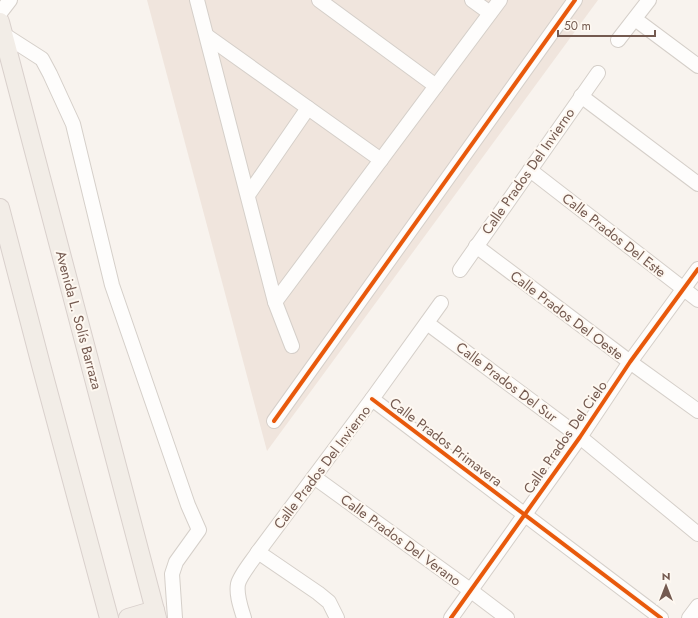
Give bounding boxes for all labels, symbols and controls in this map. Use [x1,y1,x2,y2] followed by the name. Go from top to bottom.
[558,12,655,38] scale bar
[564,17,591,35] text: 50 m
[477,103,579,238] street label: Calle Prados Del Invierno
[558,188,670,282] street label: Calle Prados Del Este
[51,248,107,392] street label: Avenida L. Solís Barraza
[506,266,628,364] street label: Calle Prados Del Oeste
[452,337,562,427] street label: Calle Prados Del Sur
[518,376,612,498] street label: Calle Prados Del Cielo
[385,393,507,491] street label: Calle Prados Primavera
[269,401,375,533] street label: Calle Prados Del Invierno
[337,489,466,591] street label: Calle Prados Del Verano
[646,566,686,606] north arrow
[662,568,670,584] text: N

